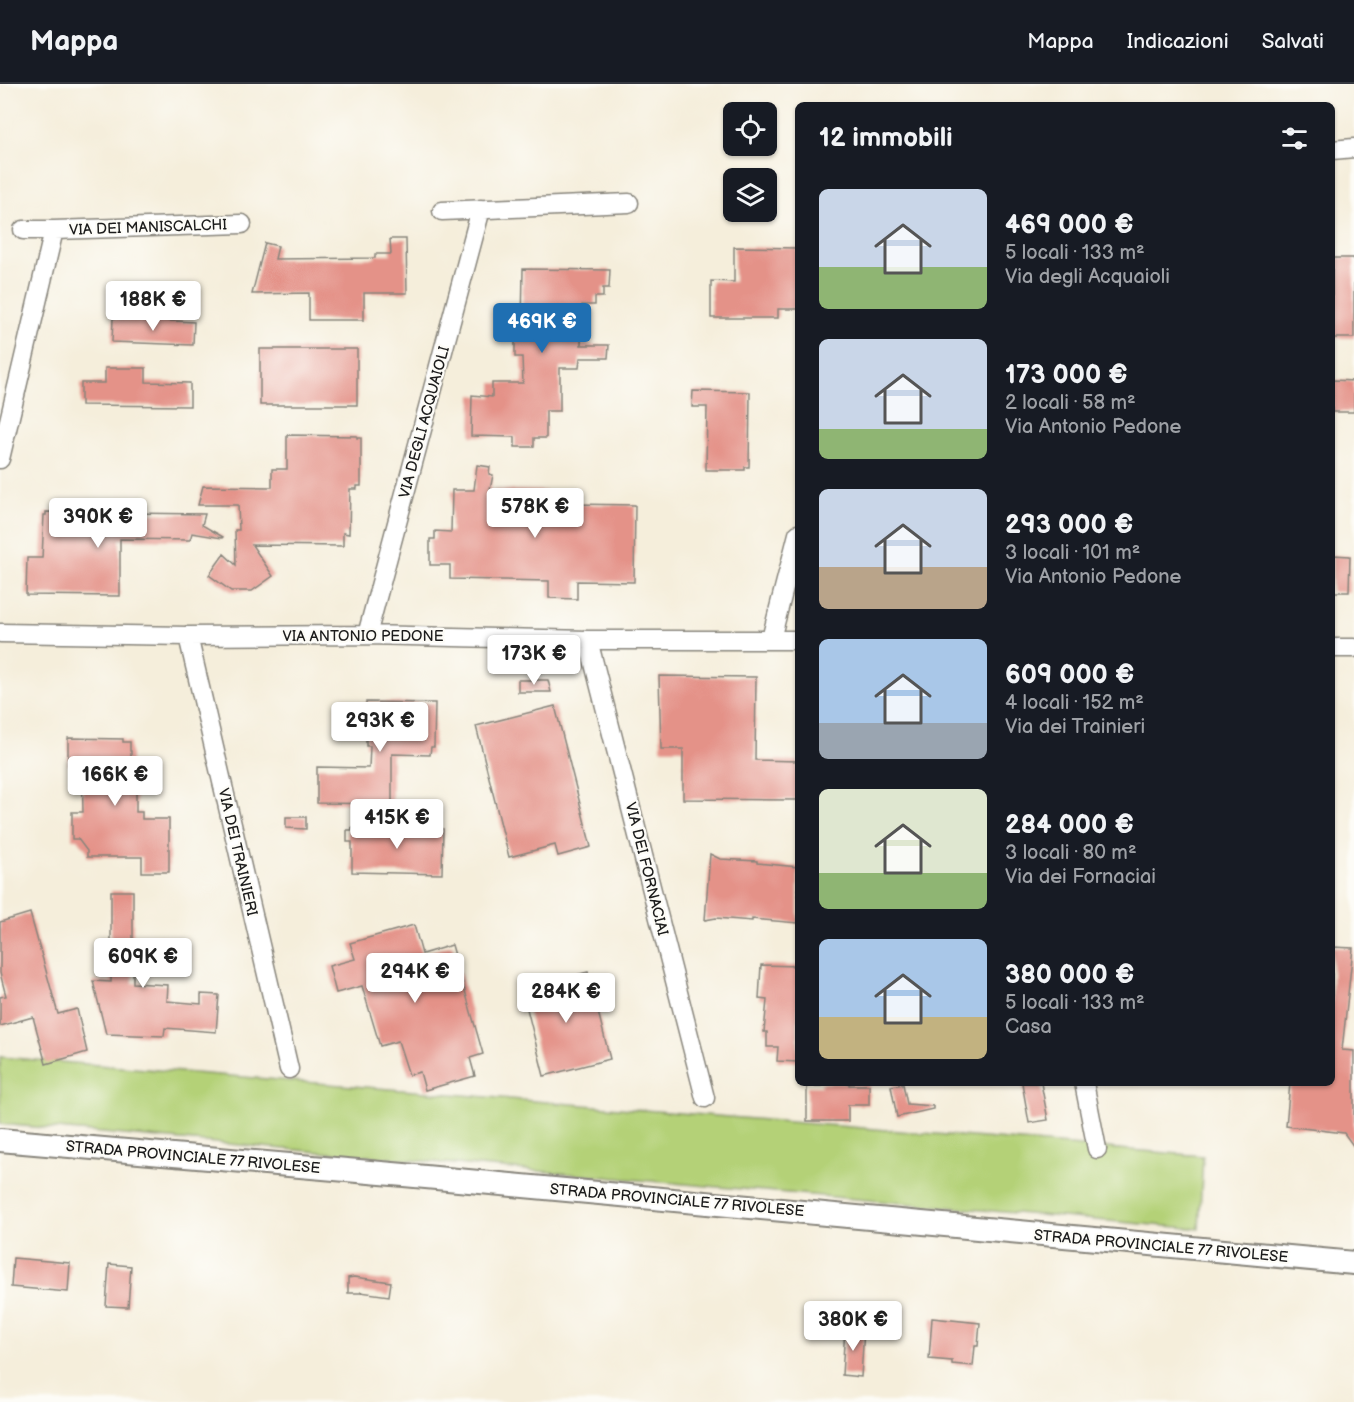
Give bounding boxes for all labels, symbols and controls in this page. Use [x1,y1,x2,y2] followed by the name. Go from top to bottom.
[30,25,118,58] text: Mappa
[1027,29,1094,54] text: Mappa
[1127,29,1229,54] text: Indicazioni
[1262,29,1324,54] text: Salvati
[723,102,777,222] map controls
[723,102,777,156] button: locate
[1278,122,1311,155] icon: filters
[819,123,953,154] text: 12 immobili
[723,168,777,222] button: layers
[1005,210,1134,241] text: 469 000 €
[867,213,939,285] icon: home
[69,215,228,240] street label: VIA DEI MANISCALCHI
[1005,241,1145,265] text: 5 locali · 133 m²
[1005,265,1170,289] text: Via degli Acquaioli
[104,281,202,332] pin: 188K €
[120,288,186,312] text: 188K €
[493,303,591,354] pin: 469K €
[507,310,577,334] text: 469K €
[395,344,454,500] street label: VIA DEGLI ACQUAIOLI
[1005,360,1128,391] text: 173 000 €
[867,363,939,435] icon: home
[1005,391,1136,415] text: 2 locali · 58 m²
[1005,415,1181,439] text: Via Antonio Pedone
[486,488,584,539] pin: 578K €
[501,495,569,519] text: 578K €
[49,498,147,549] pin: 390K €
[63,505,133,529] text: 390K €
[1005,510,1133,541] text: 293 000 €
[867,513,939,585] icon: home
[1005,541,1140,565] text: 3 locali · 101 m²
[1005,565,1181,589] text: Via Antonio Pedone
[282,627,444,646] street label: VIA ANTONIO PEDONE
[485,635,583,686] pin: 173K €
[501,642,567,666] text: 173K €
[1005,660,1134,691] text: 609 000 €
[867,663,939,735] icon: home
[1005,691,1144,715] text: 4 locali · 152 m²
[331,702,429,753] pin: 293K €
[345,709,415,733] text: 293K €
[1005,715,1145,739] text: Via dei Trainieri
[66,756,164,807] pin: 166K €
[82,763,148,787] text: 166K €
[214,786,262,918] street label: VIA DEI TRAINIERI
[348,799,446,850] pin: 415K €
[621,800,672,938] street label: VIA DEI FORNACIAI
[364,806,430,830] text: 415K €
[1005,810,1134,841] text: 284 000 €
[867,813,939,885] icon: home
[1005,841,1137,865] text: 3 locali · 80 m²
[1005,865,1156,889] text: Via dei Fornaciai
[94,938,192,989] pin: 609K €
[108,945,178,969] text: 609K €
[366,953,464,1004] pin: 294K €
[380,960,450,984] text: 294K €
[1005,960,1134,991] text: 380 000 €
[867,963,939,1035] icon: home
[517,973,615,1024] pin: 284K €
[531,980,601,1004] text: 284K €
[1005,991,1145,1015] text: 5 locali · 133 m²
[1005,1015,1052,1039] text: Casa
[65,1137,321,1178] street label: STRADA PROVINCIALE 77 RIVOLESE
[549,1180,805,1221] street label: STRADA PROVINCIALE 77 RIVOLESE
[1033,1226,1289,1267] street label: STRADA PROVINCIALE 77 RIVOLESE
[804,1301,902,1352] pin: 380K €
[818,1308,888,1332] text: 380K €

